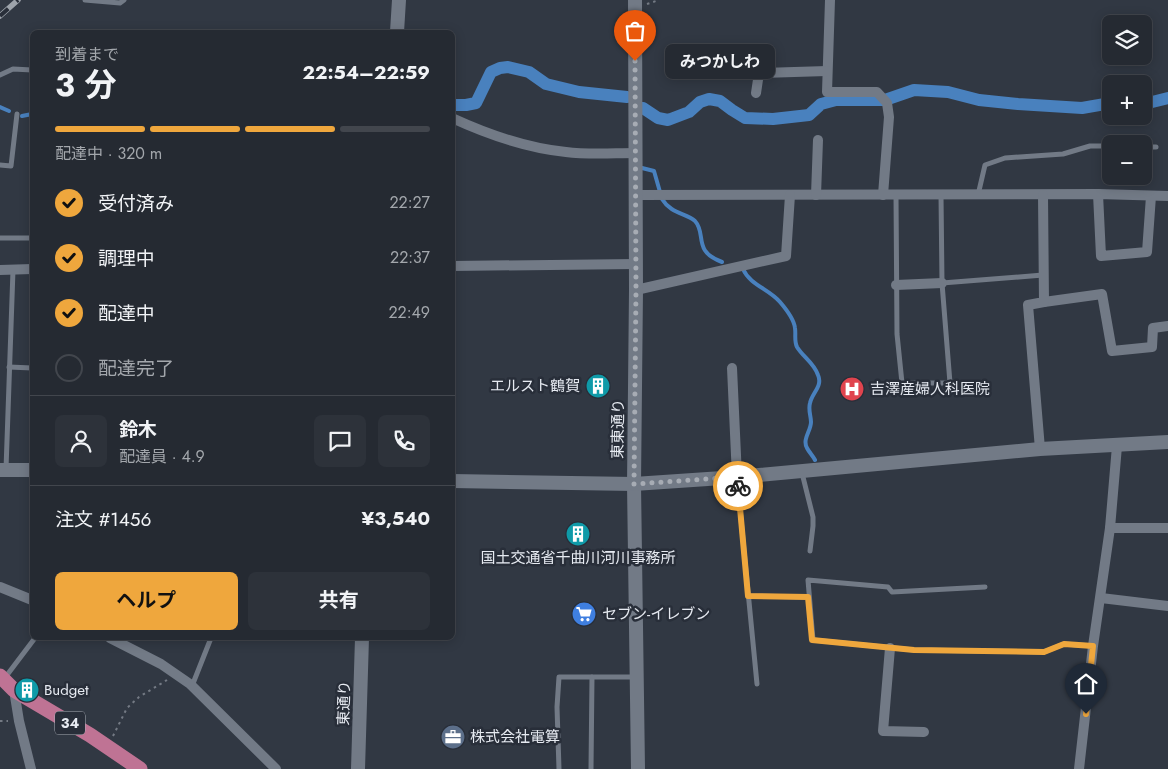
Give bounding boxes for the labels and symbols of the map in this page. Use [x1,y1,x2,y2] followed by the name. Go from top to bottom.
[614,10,656,61] pin
[665,44,775,78] callout: みつかしわ
[585,373,611,399] building icon: エルスト鶴賀
[490,375,580,397] place label: エルスト鶴賀
[839,376,865,402] hospital icon: 吉澤産婦人科医院
[870,378,990,400] place label: 吉澤産婦人科医院
[606,399,630,459] street label: 東東通り
[713,461,763,511] courier
[565,521,591,547] building icon: 国土交通省千曲川河川事務所
[480,547,676,569] place label: 国土交通省千曲川河川事務所
[571,601,597,627] supermarket icon: セブン-イレブン
[602,603,710,625] place label: セブン-イレブン
[1065,663,1107,714] pin
[14,677,40,703] building icon: Budget
[44,679,89,701] place label: Budget
[332,680,356,726] street label: 東通り
[55,711,85,734] road number: 34
[440,724,466,750] office icon: 株式会社電算
[470,726,560,748] place label: 株式会社電算

